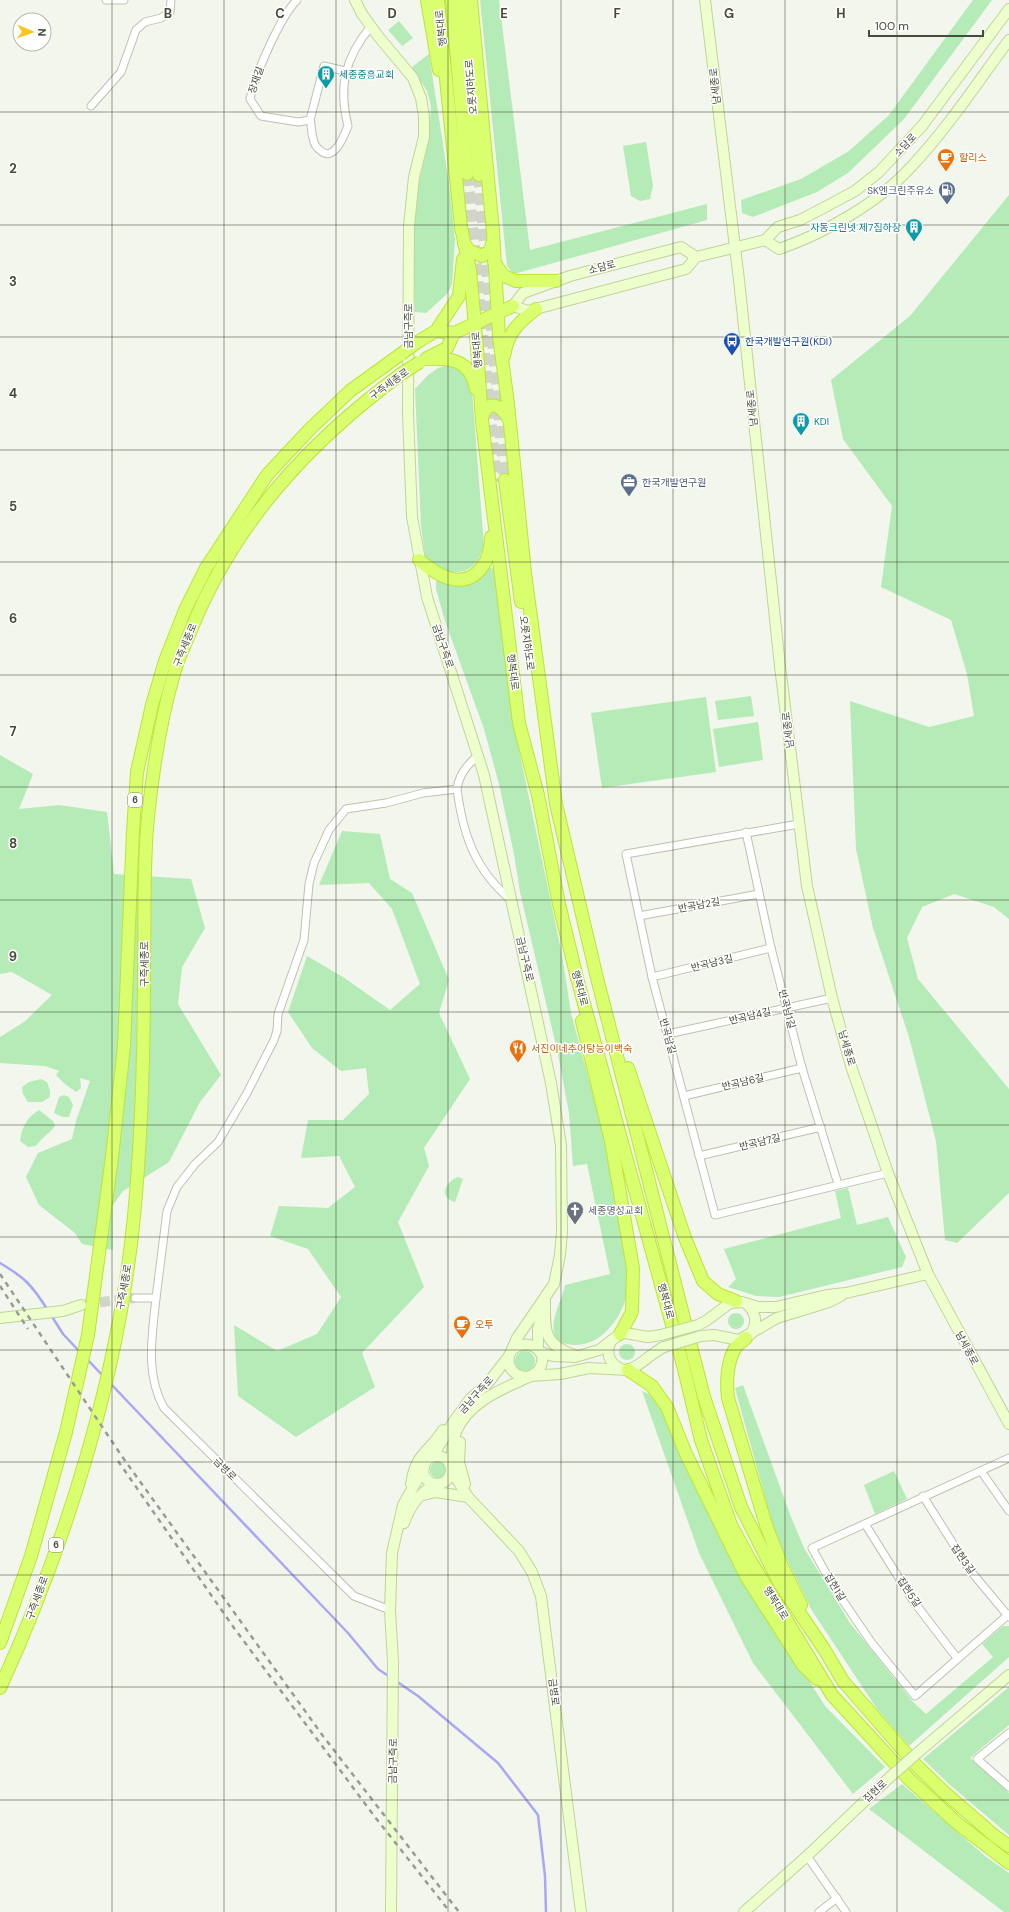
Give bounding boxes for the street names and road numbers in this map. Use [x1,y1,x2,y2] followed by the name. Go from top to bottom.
[433,9,449,47] street label: 행복대로
[462,59,480,115] street label: 오롯지하도로
[245,65,267,95] street label: 장재길
[707,67,723,105] street label: 남세종로
[891,130,919,160] street label: 소담로
[587,257,617,277] street label: 소담로
[402,303,415,349] street label: 금남구즉로
[469,331,485,369] street label: 행복대로
[367,365,411,403] street label: 구즉세종로
[744,389,760,427] street label: 남세종로
[517,615,537,671] street label: 오롯지하도로
[170,621,200,669] street label: 구즉세종로
[429,622,457,670] street label: 금남구즉로
[504,653,522,691] street label: 행복대로
[779,711,797,749] street label: 남세종로
[128,793,142,807] road number: 6
[677,895,721,915] street label: 반곡남2길
[513,935,537,983] street label: 금남구즉로
[138,941,151,987] street label: 구즉세종로
[690,952,734,974] street label: 반곡남3길
[569,969,591,1007] street label: 행복대로
[776,988,798,1030] street label: 반곡남1길
[728,1005,772,1027] street label: 반곡남4길
[657,1017,679,1055] street label: 반곡남길
[836,1029,858,1067] street label: 남세종로
[721,1071,765,1093] street label: 반곡남6길
[738,1131,782,1153] street label: 반곡남7길
[114,1263,134,1311] street label: 구즉세종로
[655,1282,677,1320] street label: 행복대로
[953,1329,981,1367] street label: 남세종로
[456,1374,496,1416] street label: 금남구즉로
[211,1455,239,1483] street label: 금병로
[49,1538,63,1552] road number: 6
[948,1542,978,1576] street label: 집현3길
[822,1570,848,1604] street label: 집현1길
[23,1574,51,1622] street label: 구즉세종로
[894,1574,924,1610] street label: 집현5길
[761,1584,791,1622] street label: 행복대로
[546,1678,562,1706] street label: 금병로
[386,1738,400,1784] street label: 금남구즉로
[860,1777,890,1805] street label: 집현로

